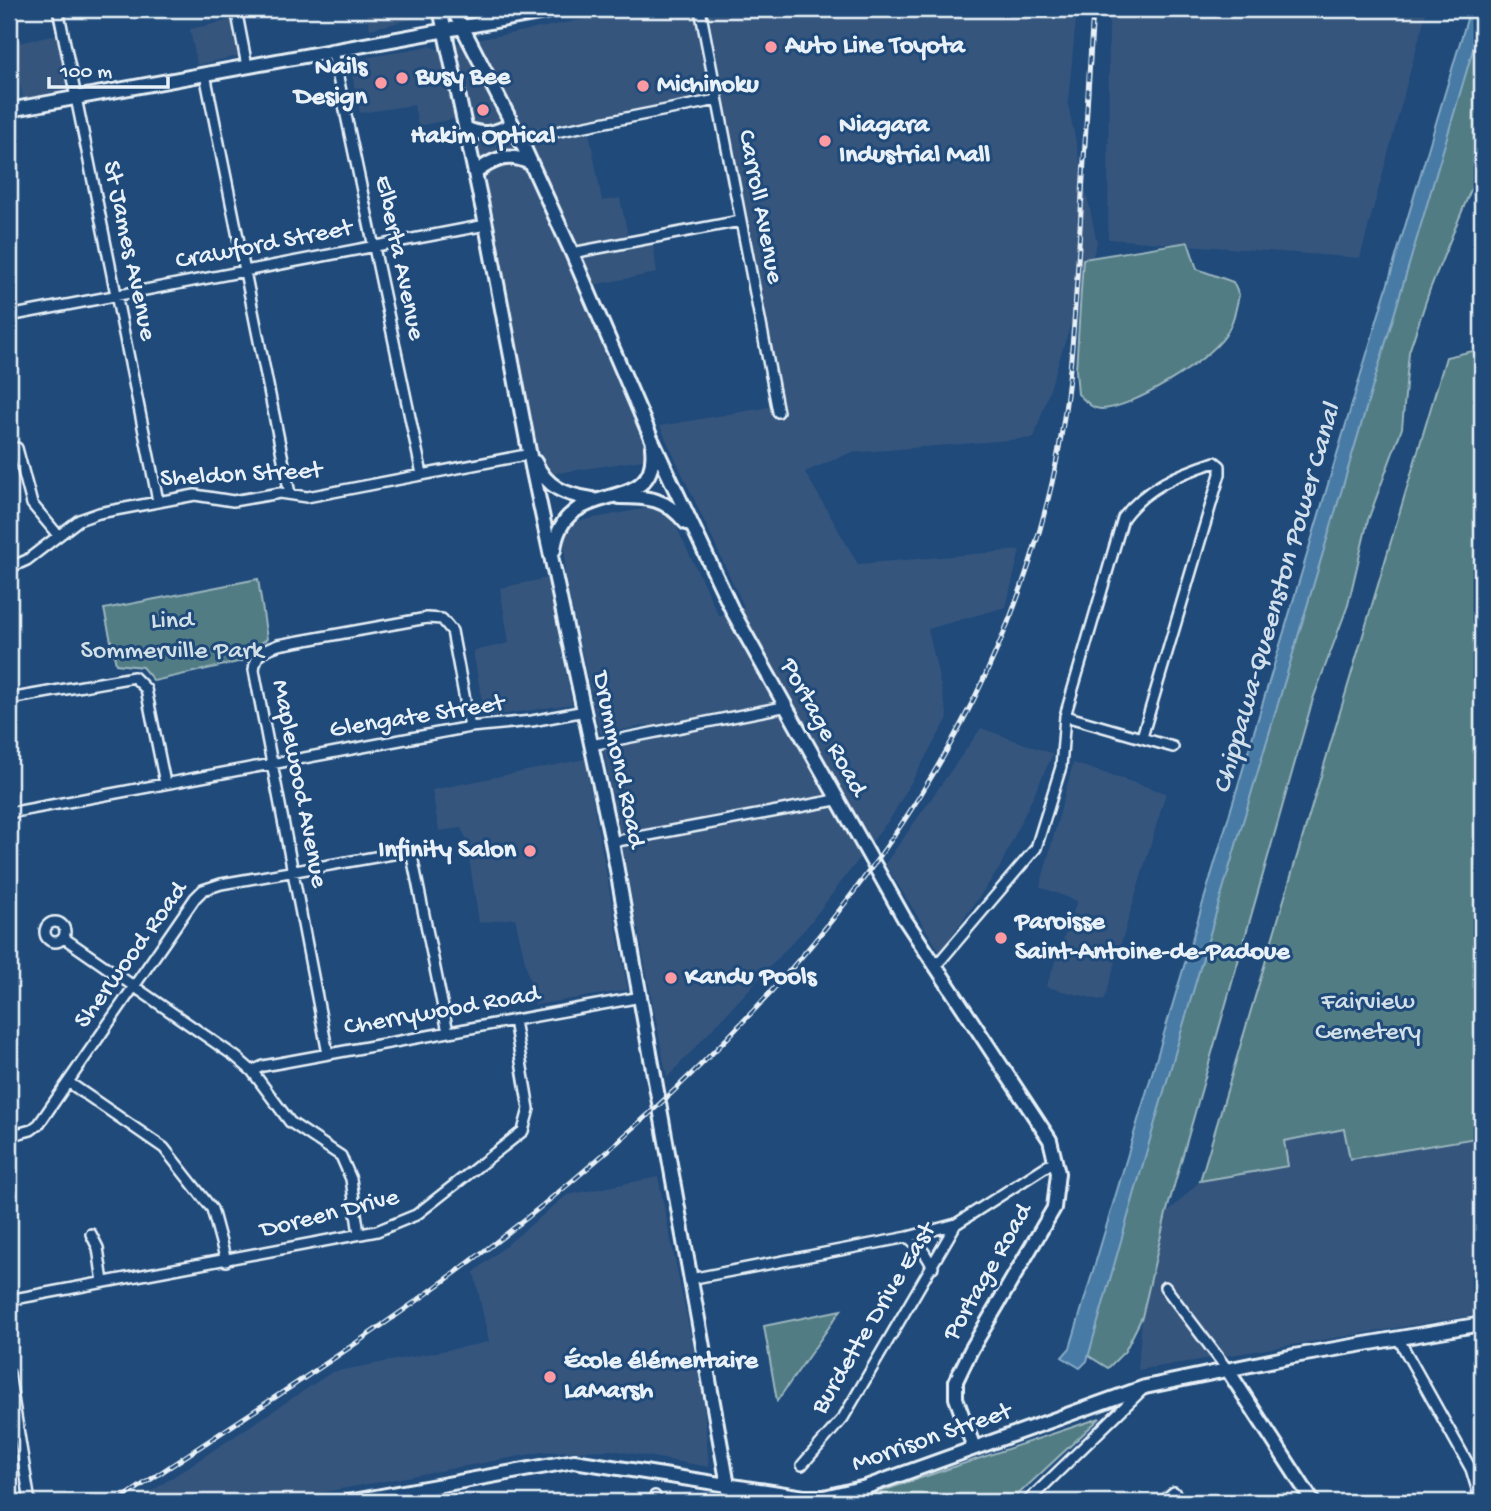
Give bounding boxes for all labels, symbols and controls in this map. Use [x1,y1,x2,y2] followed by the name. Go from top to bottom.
[784,32,966,63] place label: Auto Line Toyota
[763,39,779,55] marker: Auto Line Toyota
[49,46,168,90] scale bar
[292,53,368,114] place label: Nails Design
[59,61,112,86] text: 100 m
[415,63,512,94] place label: Busy Bee
[394,70,410,86] marker: Busy Bee
[657,71,760,102] place label: Michinoku
[373,75,389,91] marker: Nails Design
[635,78,651,94] marker: Michinoku
[475,102,491,118] marker: Hakim Optical
[839,111,991,172] place label: Niagara Industrial Mall
[411,122,556,153] place label: Hakim Optical
[729,127,789,287] street label: Carroll Avenue
[817,133,833,149] marker: Niagara Industrial Mall
[94,158,162,344] street label: St James Avenue
[365,173,431,344] street label: Elberta Avenue
[173,213,357,278] street label: Crawford Street
[1206,398,1350,798] water label: Chippawa-Queenston Power Canal
[159,456,325,496] street label: Sheldon Street
[81,607,266,668] park label: Lind Sommerville Park
[771,653,874,804] street label: Portage Road
[583,667,651,853] street label: Drummond Road
[263,677,333,891] street label: Maplewood Avenue
[327,689,509,747] street label: Glengate Street
[378,836,517,867] place label: Infinity Salon
[522,843,538,859] marker: Infinity Salon
[68,875,197,1035] street label: Sherwood Road
[1013,908,1291,969] place label: Paroisse Saint-Antoine-de-Padoue
[993,930,1009,946] marker: Paroisse Saint-Antoine-de-Padoue
[684,963,818,994] place label: Kandu Pools
[663,970,679,986] marker: Kandu Pools
[342,979,544,1044] street label: Cherrywood Road
[1315,988,1421,1049] park label: Fairview Cemetery
[256,1183,403,1248] street label: Doreen Drive
[937,1197,1042,1348] street label: Portage Road
[805,1216,946,1421] street label: Burdette Drive East
[564,1347,760,1408] place label: École élémentaire LaMarsh
[542,1369,558,1385] marker: École élémentaire LaMarsh
[848,1396,1018,1481] street label: Morrison Street

